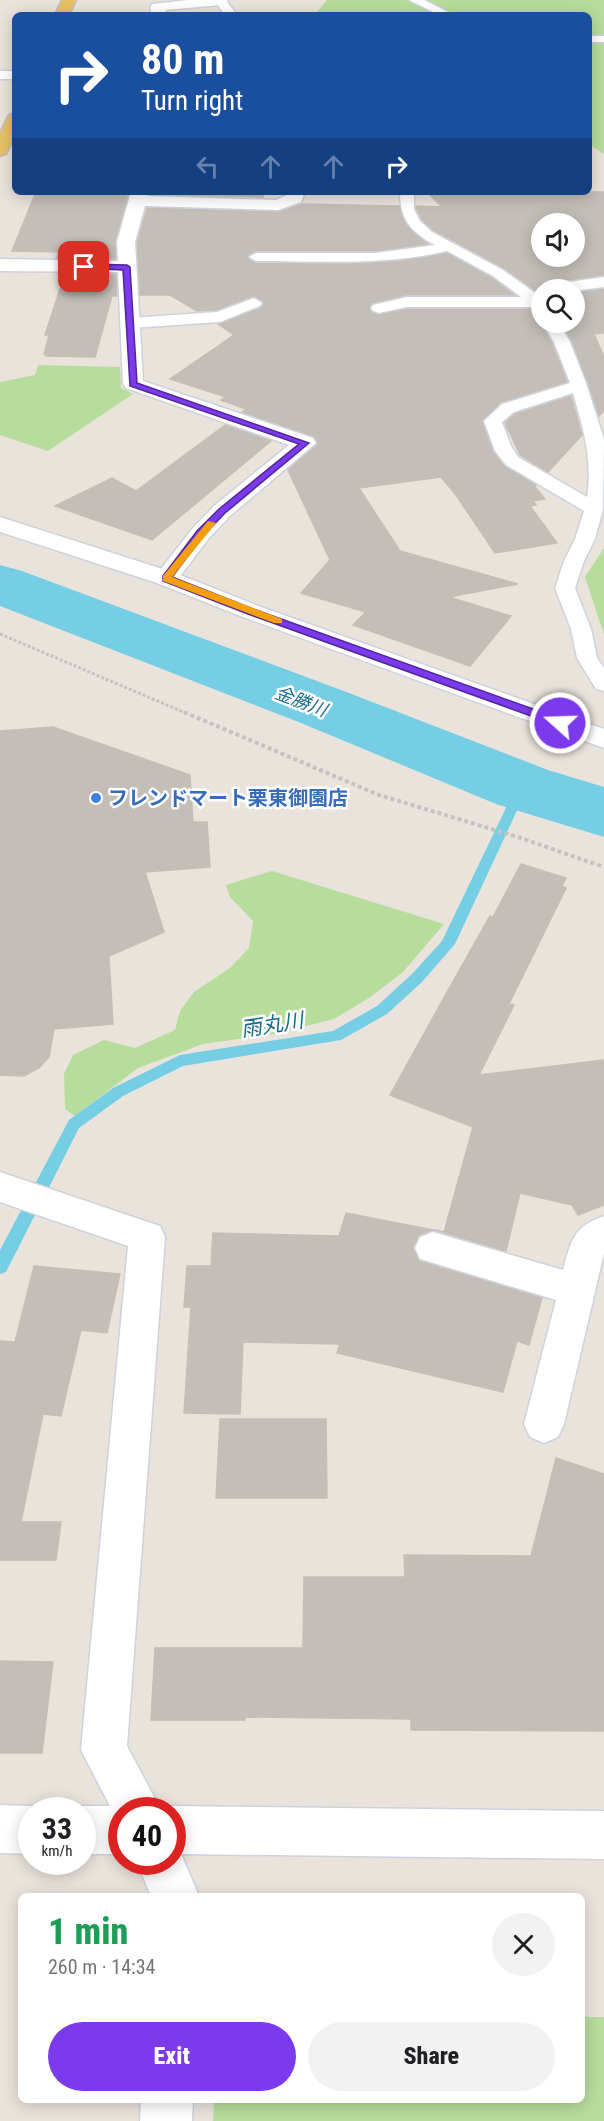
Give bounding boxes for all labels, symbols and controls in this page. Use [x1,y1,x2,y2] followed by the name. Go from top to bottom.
[141,35,224,84] text: 80 m
[42,36,120,114] icon: right
[141,85,243,117] text: Turn right
[191,150,224,183] icon: left
[254,150,287,183] icon: ahead
[317,150,350,183] icon: ahead
[380,150,413,183] icon: right
[531,213,585,333] map controls
[531,213,585,267] button: sound
[58,241,109,292] pin
[67,250,100,283] icon: arrive
[531,279,585,333] button: search
[272,682,332,721] water label: 金勝川
[528,691,592,755] position arrow
[108,786,348,810] place label: フレンドマート栗東御園店
[89,791,103,805] marker: フレンドマート栗東御園店
[239,1008,307,1042] water label: 雨丸川
[108,1797,186,1875] speed limit sign: 40
[42,1811,72,1846] text: 33
[42,1842,72,1860] text: km/h
[48,1911,128,1953] text: 1 min
[492,1913,555,1976] button: close
[48,1955,155,1979] text: 260 m · 14:34
[48,2022,296,2091] button: Exit
[308,2022,555,2091] button: Share

